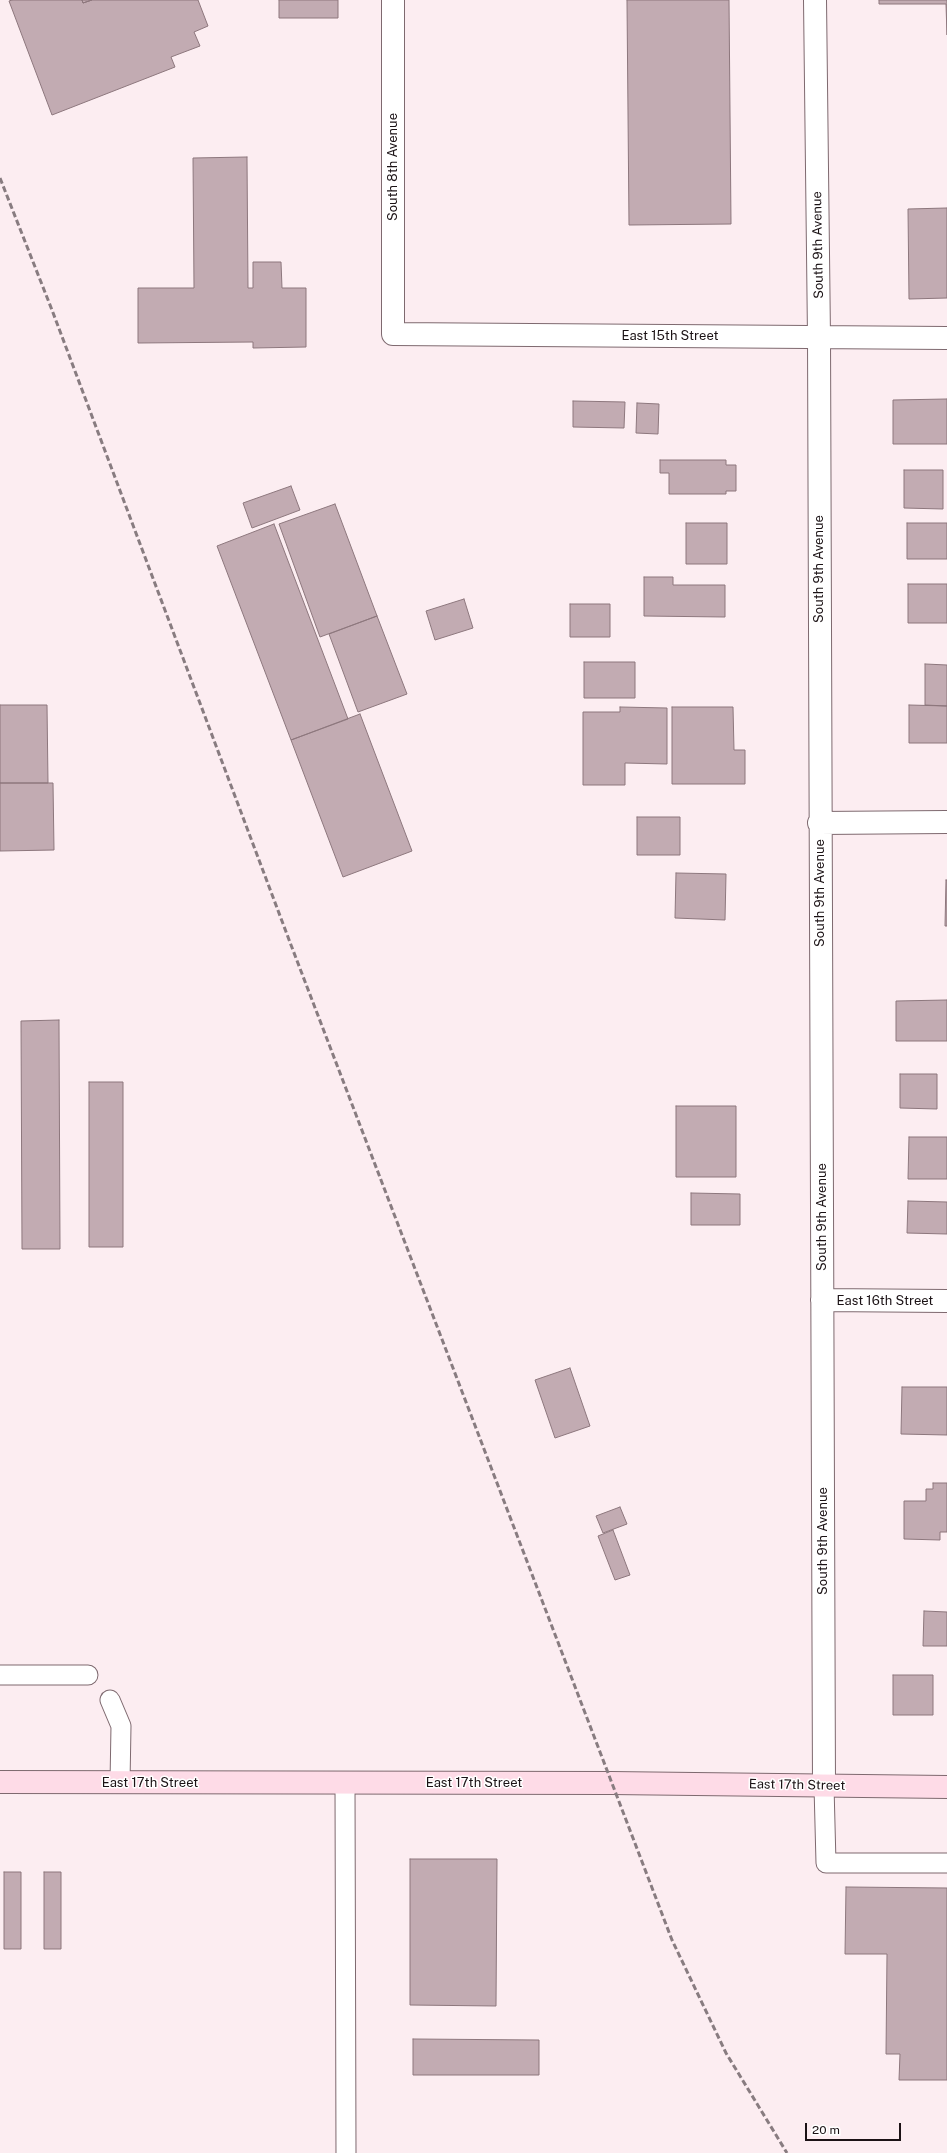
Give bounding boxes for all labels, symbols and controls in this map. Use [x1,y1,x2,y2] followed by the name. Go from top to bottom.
[385,113,401,221] street label: South 8th Avenue
[809,191,827,299] street label: South 9th Avenue
[621,328,719,344] street label: East 15th Street
[811,515,827,623] street label: South 9th Avenue
[812,839,828,947] street label: South 9th Avenue
[814,1163,830,1271] street label: South 9th Avenue
[837,1293,933,1309] street label: East 16th Street
[815,1487,831,1595] street label: South 9th Avenue
[102,1775,198,1791] street label: East 17th Street
[426,1775,522,1791] street label: East 17th Street
[749,1776,845,1794] street label: East 17th Street
[807,2115,903,2141] scale bar
[812,2123,840,2137] text: 20 m

